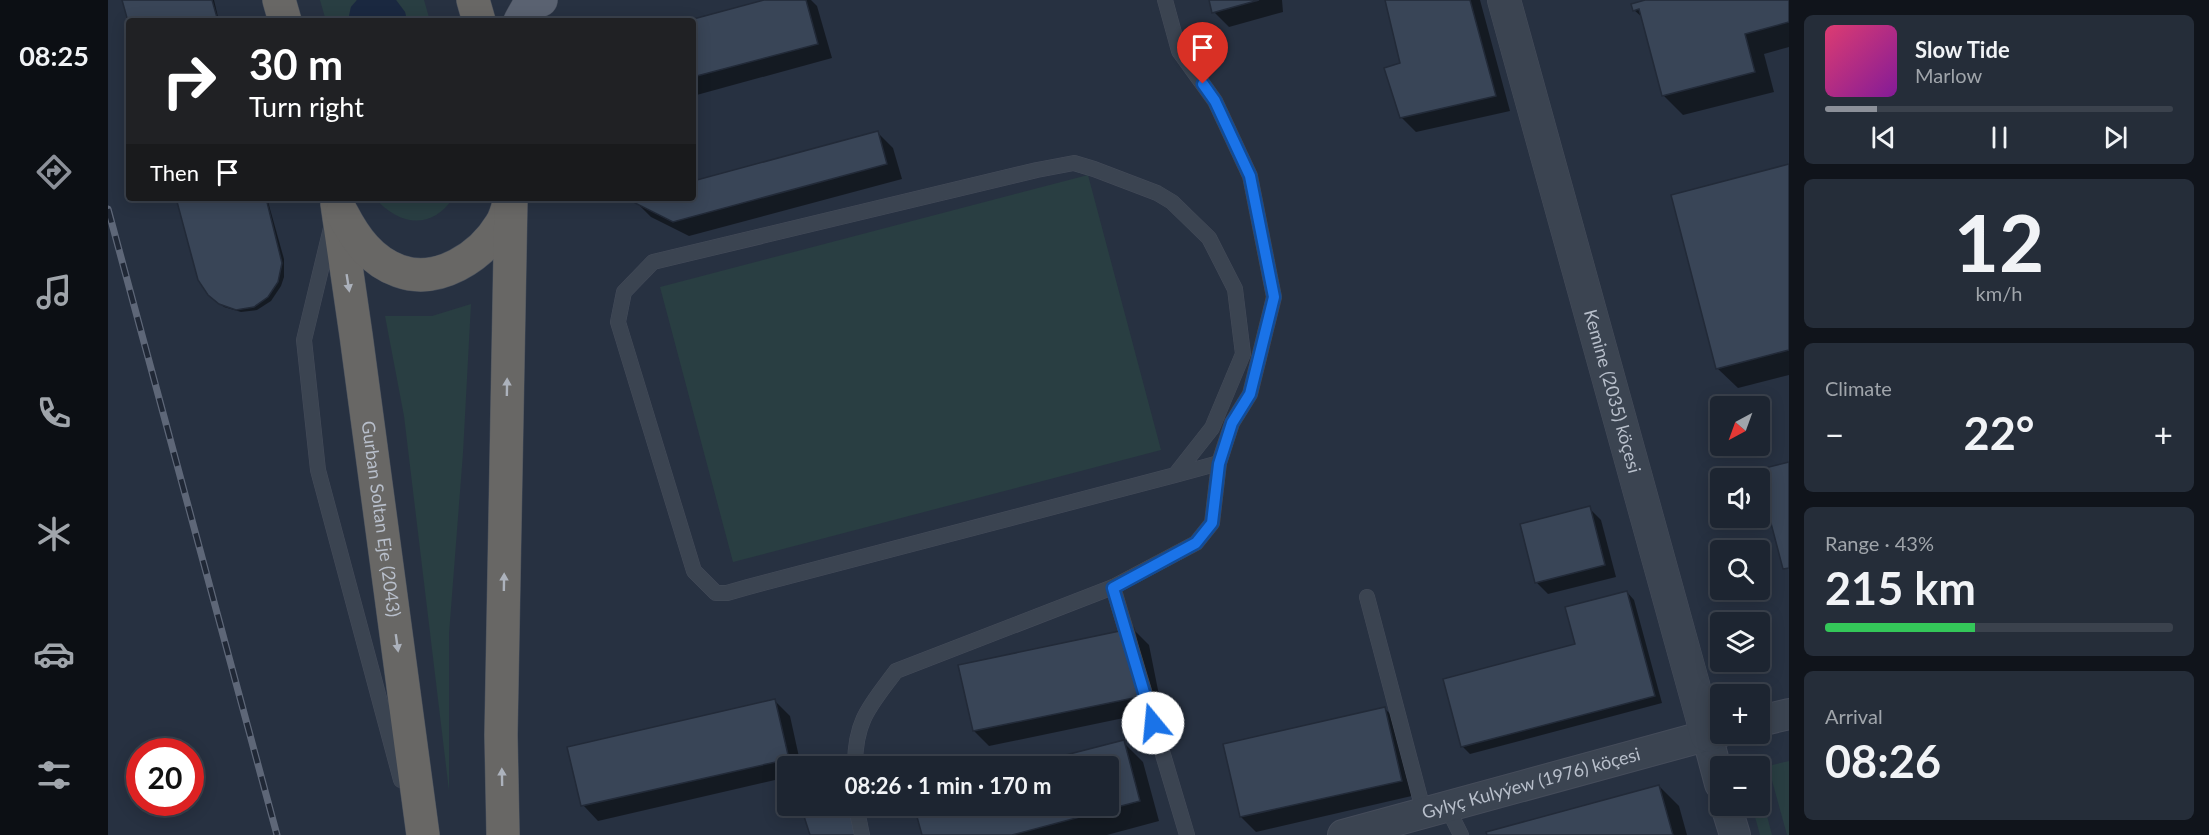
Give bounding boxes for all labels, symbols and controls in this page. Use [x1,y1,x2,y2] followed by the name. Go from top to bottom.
[1177,22,1228,84] pin
[1186,31,1219,64] icon: arrive
[1915,36,2010,63] text: Slow Tide
[19,39,89,72] text: 08:25
[249,39,343,89] text: 30 m
[150,42,228,120] icon: right
[1915,63,1982,87] text: Marlow
[249,90,364,123] text: Turn right
[1867,121,1900,154] icon: previous
[1983,121,2016,154] icon: pause
[2099,121,2132,154] icon: next
[33,151,75,193] icon: directions
[211,156,244,189] icon: arrive
[150,159,199,186] text: Then
[1954,195,2044,289] text: 12
[33,271,75,313] icon: music
[344,273,353,292] one-way arrow
[1976,281,2022,305] text: km/h
[1580,307,1646,475] street label: Kemine (2035) köçesi
[1825,376,1892,400] text: Climate
[502,377,512,396] one-way arrow
[33,392,75,434] icon: phone
[1710,396,1770,456] north arrow
[1710,396,1770,816] map controls
[1964,406,2034,460] text: 22°
[1825,414,1844,454] text: −
[2154,414,2173,454] text: +
[358,419,406,618] street label: Gurban Soltan Eje (2043)
[1710,468,1770,528] button: sound
[33,513,75,555] icon: climate
[1825,531,1934,555] text: Range · 43%
[1710,540,1770,600] button: search
[1825,561,1976,615] text: 215 km
[499,572,509,591] one-way arrow
[1710,612,1770,672] button: layers
[33,633,75,675] icon: car
[392,633,402,652] one-way arrow
[1710,684,1770,744] button: +
[1121,691,1185,755] position arrow
[1825,704,1883,728] text: Arrival
[1825,734,1941,788] text: 08:26
[126,738,204,816] speed limit sign: 20
[1419,742,1642,823] street label: Gylyç Kulyýew (1976) köçesi
[33,754,75,796] icon: filters
[1710,756,1770,816] button: −
[497,767,507,786] one-way arrow
[845,772,1051,799] text: 08:26 · 1 min · 170 m

